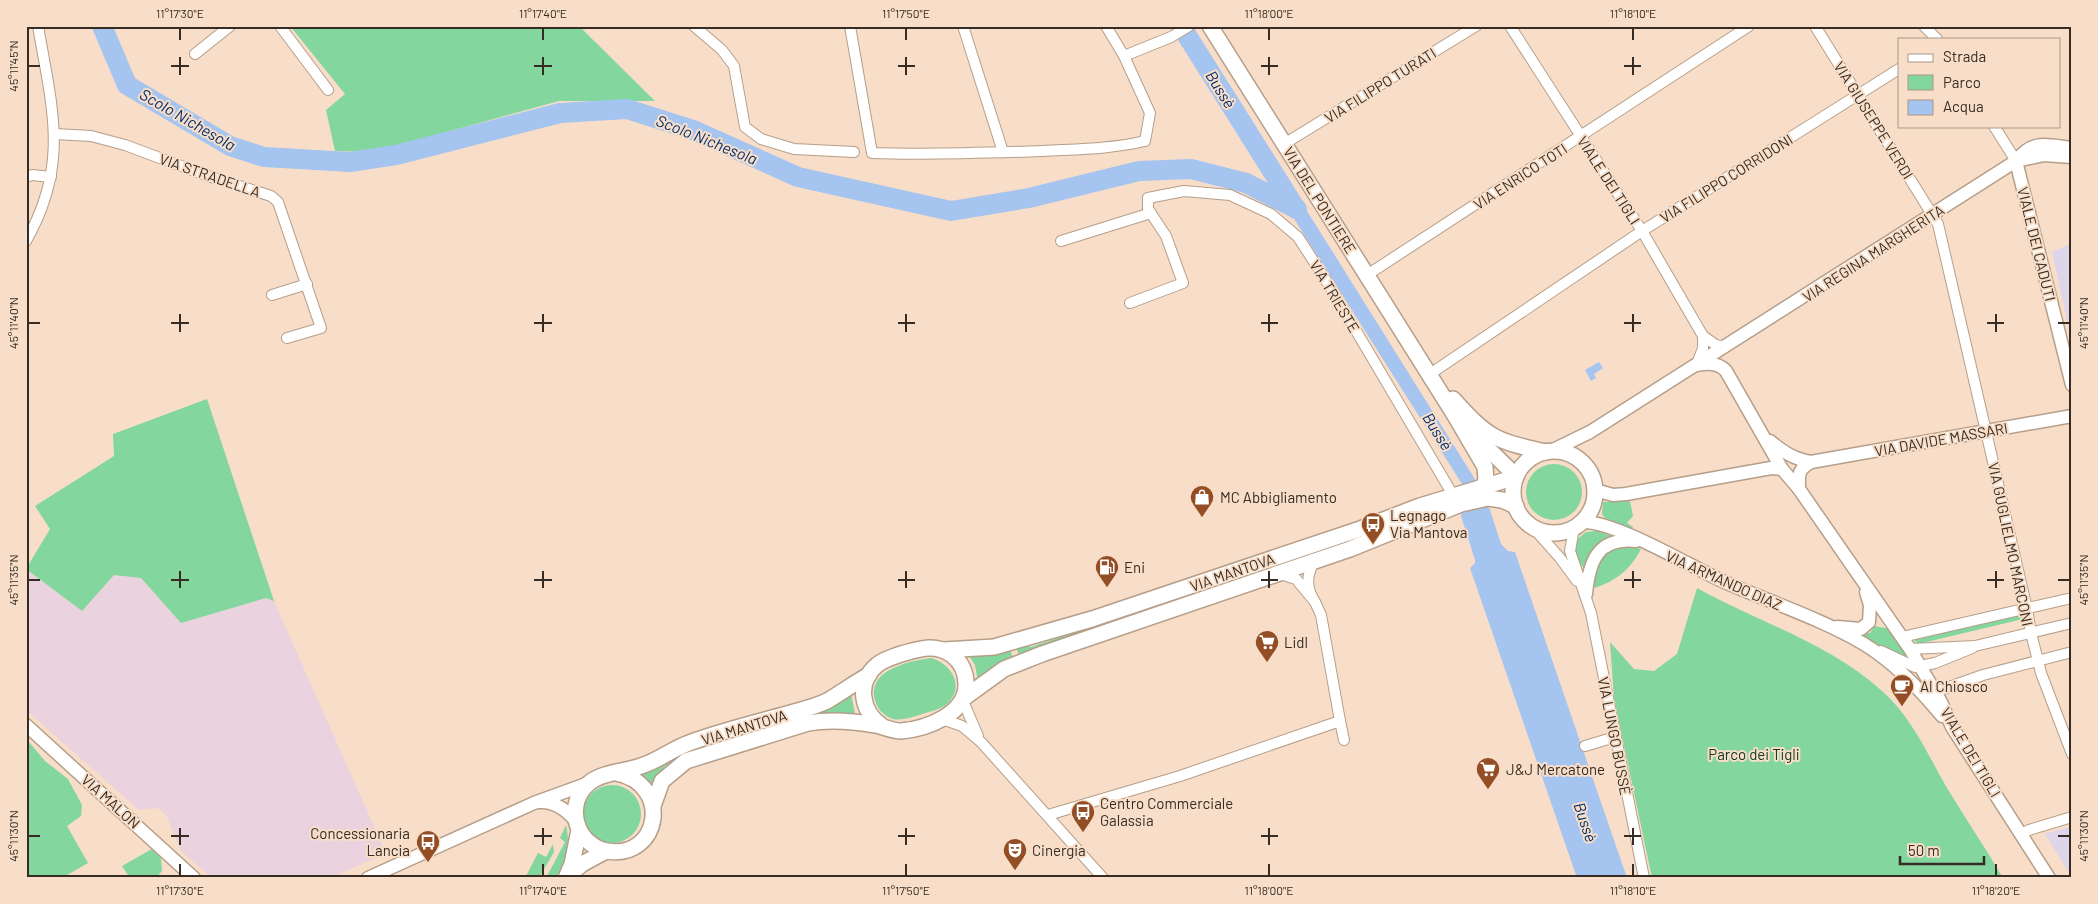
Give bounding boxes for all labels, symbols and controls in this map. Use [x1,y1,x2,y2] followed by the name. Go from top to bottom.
[156,6,204,20] text: 11°17'30"E
[519,6,567,20] text: 11°17'40"E
[882,6,930,20] text: 11°17'50"E
[1244,6,1294,20] text: 11°18'00"E
[1610,6,1656,20] text: 11°18'10"E
[1898,38,2060,128] legend
[6,40,20,92] text: 45°11'45"N
[1321,43,1439,127] street label: VIA FILIPPO TURATI
[1943,47,1986,65] text: Strada
[1831,58,1917,182] street label: VIA GIUSEPPE VERDI
[1202,67,1240,111] water label: Bussè
[1943,73,1981,91] text: Parco
[137,84,239,154] water label: Scolo Nichesola
[1943,97,1984,115] text: Acqua
[654,110,760,168] water label: Scolo Nichesola
[1656,130,1796,226] street label: VIA FILIPPO CORRIDONI
[1574,132,1644,228] street label: VIALE DEI TIGLI
[1470,139,1570,213] street label: VIA ENRICO TOTI
[1280,143,1360,257] street label: VIA DEL PONTIERE
[157,149,263,201] street label: VIA STRADELLA
[2014,185,2060,303] street label: VIALE DEI CADUTI
[1799,200,1947,306] street label: VIA REGINA MARGHERITA
[1306,256,1364,336] street label: VIA TRIESTE
[6,297,20,349] text: 45°11'40"N
[2076,297,2090,349] text: 45°11'40"N
[1419,409,1457,453] water label: Bussè
[1873,418,2009,460] street label: VIA DAVIDE MASSARI
[1985,460,2037,628] street label: VIA GUGLIELMO MARCONI
[1189,484,1215,518] shop icon: MC Abbigliamento
[1220,488,1337,506] place label: MC Abbigliamento
[1390,506,1468,541] place label: Legnago Via Mantova
[1360,511,1386,545] bus stop icon: Legnago Via Mantova
[1663,546,1785,614] street label: VIA ARMANDO DIAZ
[1187,549,1277,595] street label: VIA MANTOVA
[1094,554,1120,588] fuel station icon: Eni
[6,555,20,606] text: 45°11'35"N
[2076,555,2090,606] text: 45°11'35"N
[1124,558,1145,576] place label: Eni
[1254,629,1280,663] supermarket icon: Lidl
[1284,633,1308,651] place label: Lidl
[1889,673,1915,707] cafe icon: Al Chiosco
[1595,675,1635,797] street label: VIA LUNGO BUSSÈ
[1920,677,1988,695] place label: Al Chiosco
[1937,704,2005,800] street label: VIALE DEI TIGLI
[699,705,789,749] street label: VIA MANTOVA
[1708,745,1800,763] park label: Parco dei Tigli
[1475,756,1501,790] supermarket icon: J&J Mercatone
[1506,760,1605,778] place label: J&J Mercatone
[78,770,144,832] street label: VIA MALON
[1100,794,1233,829] place label: Centro Commerciale Galassia
[1070,799,1096,833] bus stop icon: Centro Commerciale Galassia
[1570,800,1602,844] water label: Bussè
[6,810,20,862] text: 45°11'30"N
[2076,810,2090,862] text: 45°11'30"N
[310,824,410,859] place label: Concessionaria Lancia
[415,829,441,863] bus stop icon: Concessionaria Lancia
[1900,834,1984,866] scale bar
[1002,837,1028,871] theatre icon: Cinergia
[1032,841,1086,859] place label: Cinergia
[1908,841,1940,859] text: 50 m
[156,883,204,897] text: 11°17'30"E
[519,883,567,897] text: 11°17'40"E
[882,883,930,897] text: 11°17'50"E
[1244,883,1294,897] text: 11°18'00"E
[1610,883,1656,897] text: 11°18'10"E
[1972,883,2020,897] text: 11°18'20"E

